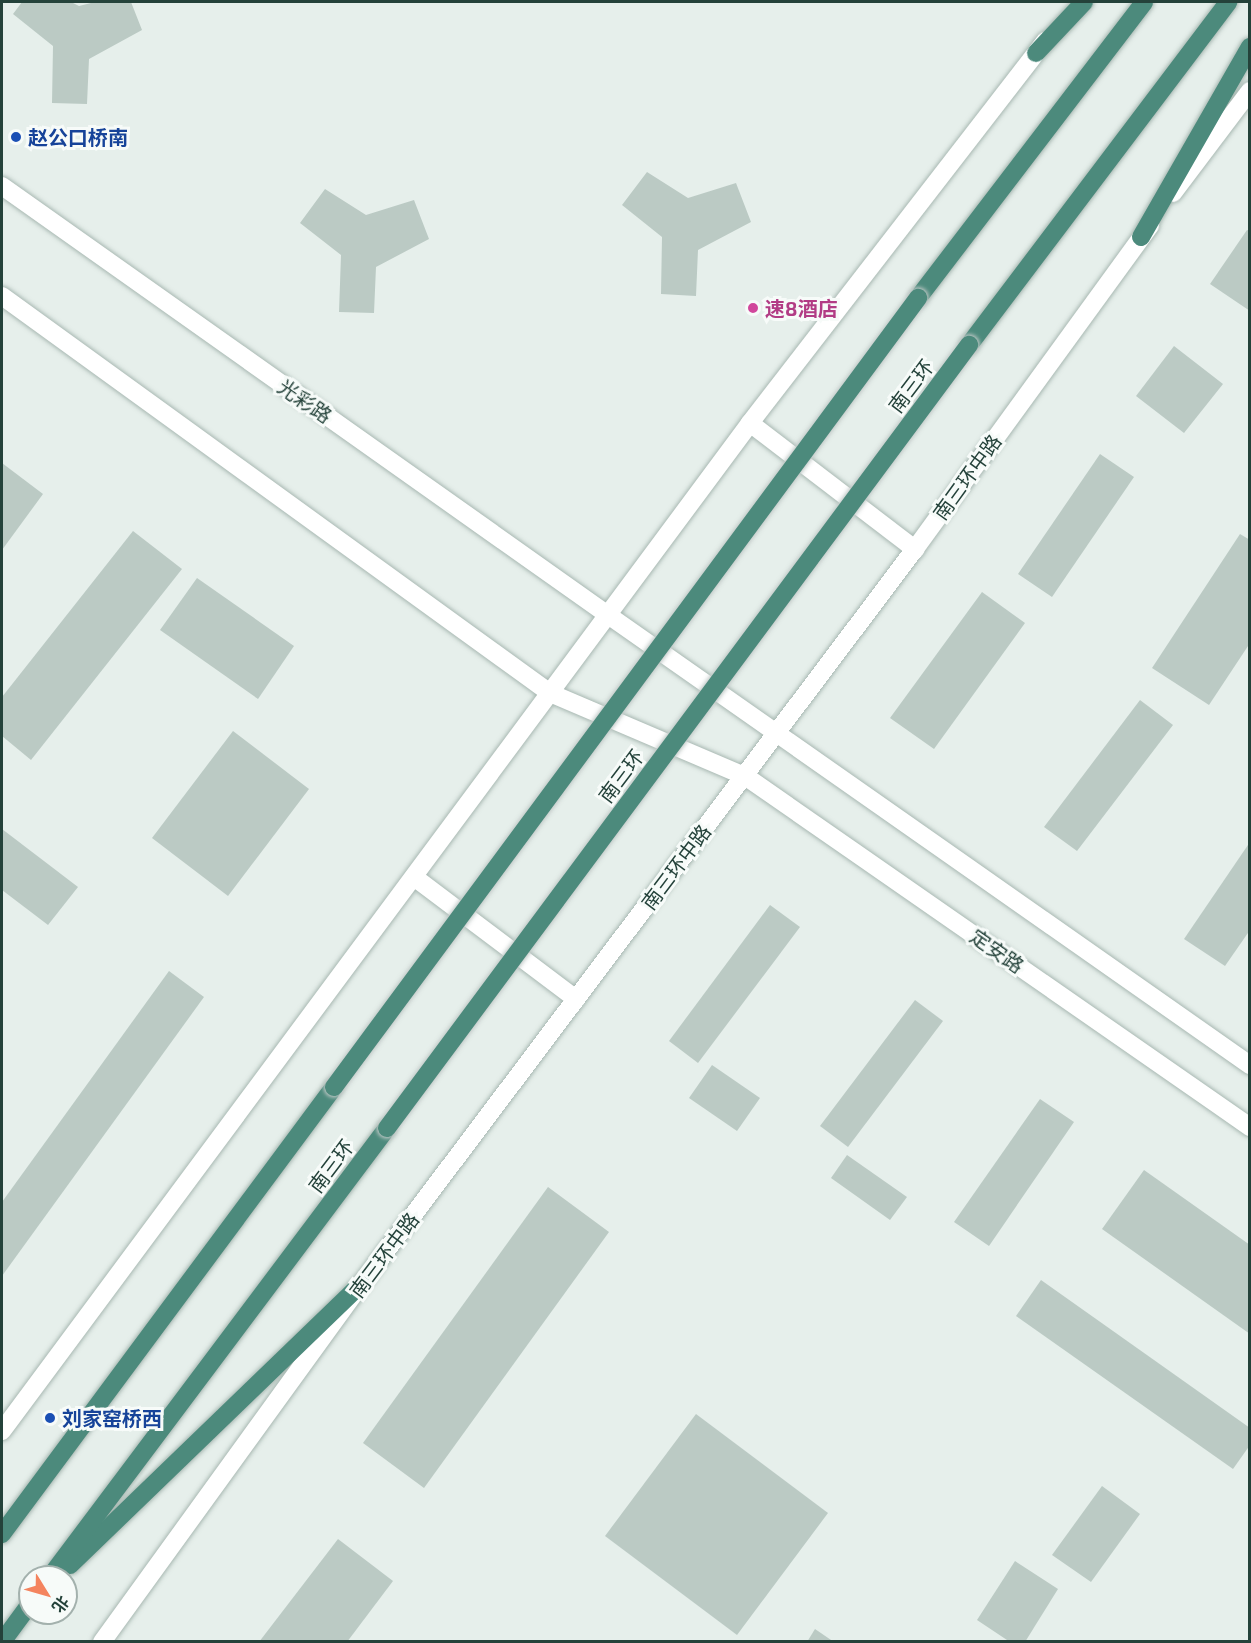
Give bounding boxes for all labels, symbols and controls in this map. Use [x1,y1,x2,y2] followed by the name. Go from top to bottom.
[28,125,128,149] place label: 赵公口桥南
[9,130,23,144] marker: 赵公口桥南
[765,296,837,320] place label: 速8酒店
[746,301,760,315] marker: 速8酒店
[883,355,939,417] street label: 南三环
[274,374,336,428] street label: 光彩路
[928,429,1006,525] street label: 南三环中路
[593,745,649,807] street label: 南三环
[636,820,716,914] street label: 南三环中路
[966,924,1028,978] street label: 定安路
[303,1135,359,1197] street label: 南三环
[344,1208,424,1302] street label: 南三环中路
[62,1406,162,1430] place label: 刘家窑桥西
[43,1411,57,1425] marker: 刘家窑桥西
[18,1565,78,1625] north arrow
[49,1593,74,1617] text: 北

